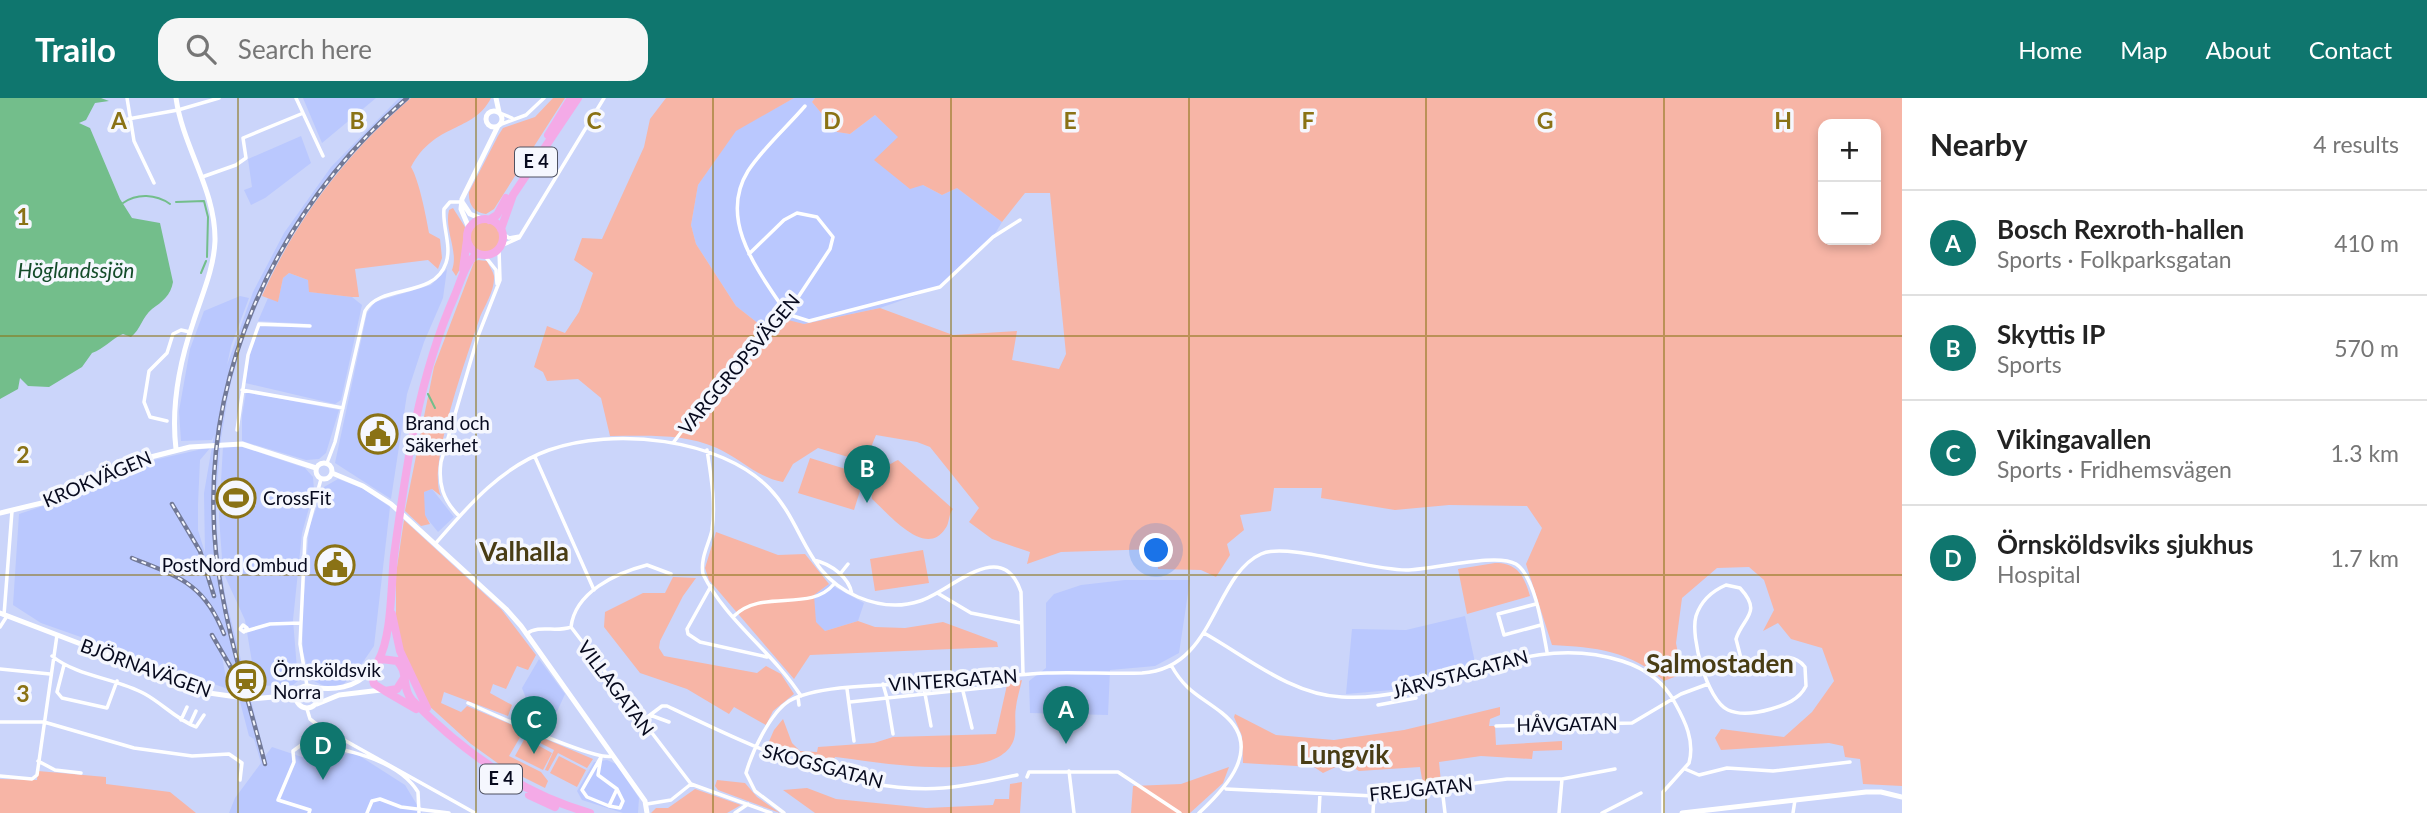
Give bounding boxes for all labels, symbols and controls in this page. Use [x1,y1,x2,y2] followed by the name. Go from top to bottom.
[158,18,648,81] search box
[35,29,116,69] text: Trailo
[182,30,220,68] icon: search
[238,33,372,65] text: Search here
[2018,35,2082,64] text: Home
[2120,35,2168,64] text: Map
[2206,35,2271,64] text: About
[2309,35,2392,64] text: Contact
[110,106,128,134] text: A
[349,106,365,134] text: B
[586,106,602,134] text: C
[823,106,841,134] text: D
[1063,106,1077,134] text: E
[1301,106,1315,134] text: F
[1537,106,1553,134] text: G
[1774,106,1792,134] text: H
[1818,119,1881,245] map controls
[1818,119,1881,182] button: +
[1930,126,2028,162] text: Nearby
[2313,130,2399,158] text: 4 results
[515,148,557,176] road number: E 4
[1818,182,1881,245] button: −
[16,202,30,230] text: 1
[1997,213,2244,245] text: Bosch Rexroth-hallen
[1945,229,1961,257] text: A
[2334,229,2399,257] text: 410 m
[1997,245,2232,273] text: Sports · Folkparksgatan
[18,257,134,282] water label: Höglandssjön
[673,289,804,439] street label: VARGGROPSVÄGEN
[1997,318,2105,350] text: Skyttis IP
[1945,334,1961,362] text: B
[2334,334,2399,362] text: 570 m
[1997,350,2062,378] text: Sports
[405,411,490,456] place label: Brand och Säkerhet
[357,413,399,455] public building icon: Brand och Säkerhet
[1997,423,2152,455] text: Vikingavallen
[1945,439,1961,467] text: C
[2330,439,2399,467] text: 1.3 km
[16,440,30,468] text: 2
[39,445,155,512] street label: KROKVÄGEN
[844,445,890,503] pin: B
[1997,455,2232,483] text: Sports · Fridhemsvägen
[215,477,257,519] sports icon: CrossFit
[263,486,331,509] place label: CrossFit
[1997,528,2253,560] text: Örnsköldsviks sjukhus
[1139,533,1173,567] your location
[478,535,569,567] district label: Valhalla
[314,544,356,586] public building icon: PostNord Ombud
[1944,544,1962,572] text: D
[2330,544,2399,572] text: 1.7 km
[162,553,308,576] place label: PostNord Ombud
[1997,560,2081,588] text: Hospital
[78,633,215,702] street label: BJÖRNAVÄGEN
[573,636,660,740] street label: VILLAGATAN
[1389,644,1531,703] street label: JÄRVSTAGATAN
[1646,647,1794,679] district label: Salmostaden
[273,658,381,703] place label: Örnsköldsvik Norra
[225,660,267,702] station icon: Örnsköldsvik Norra
[888,664,1018,695] street label: VINTERGATAN
[16,679,30,707] text: 3
[1043,686,1089,744] pin: A
[511,696,557,754] pin: C
[1516,711,1618,736] street label: HÅVGATAN
[300,722,346,780] pin: D
[760,738,886,793] street label: SKOGSGATAN
[1299,738,1389,770] district label: Lungvik
[480,764,522,794] road number: E 4
[1368,772,1474,805] street label: FREJGATAN

